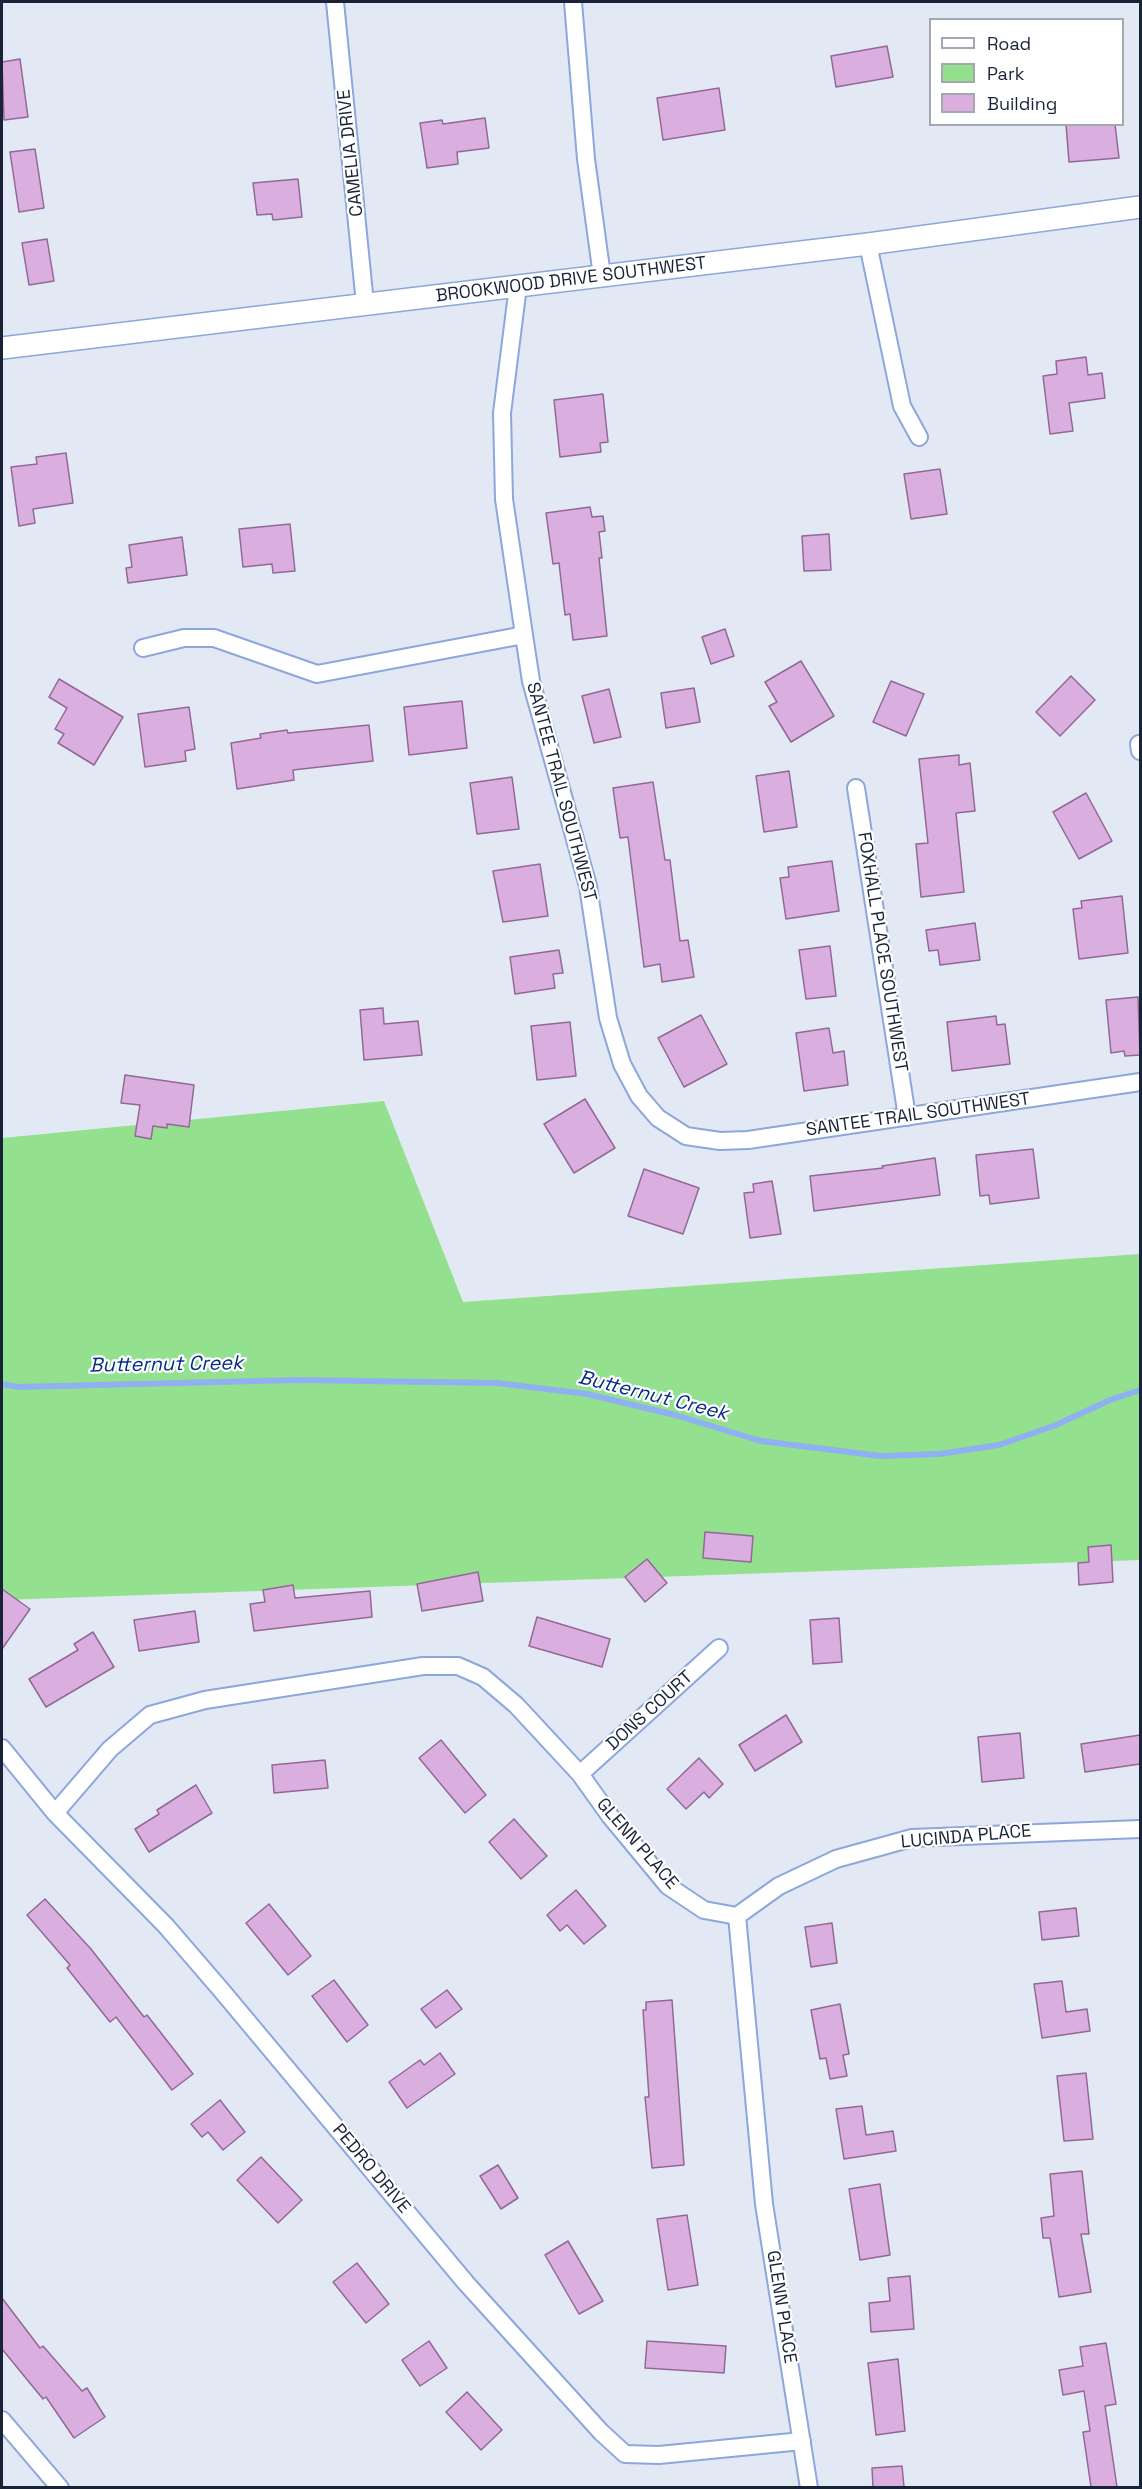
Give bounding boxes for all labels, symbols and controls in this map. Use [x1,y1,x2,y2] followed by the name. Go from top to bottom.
[929,18,1124,126] legend
[987,32,1031,55] text: Road
[987,62,1024,85] text: Park
[334,88,368,218] street label: CAMELIA DRIVE
[987,92,1057,115] text: Building
[435,253,707,307] street label: BROOKWOOD DRIVE SOUTHWEST
[521,680,601,904] street label: SANTEE TRAIL SOUTHWEST
[852,830,912,1074] street label: FOXHALL PLACE SOUTHWEST
[804,1089,1032,1141] street label: SANTEE TRAIL SOUTHWEST
[89,1352,243,1378] water label: Butternut Creek
[576,1366,730,1426] water label: Butternut Creek
[602,1667,698,1755] street label: DONS COURT
[591,1794,683,1894] street label: GLENN PLACE
[900,1821,1032,1853] street label: LUCINDA PLACE
[327,2120,415,2218] street label: PEDRO DRIVE
[761,2249,801,2365] street label: GLENN PLACE

